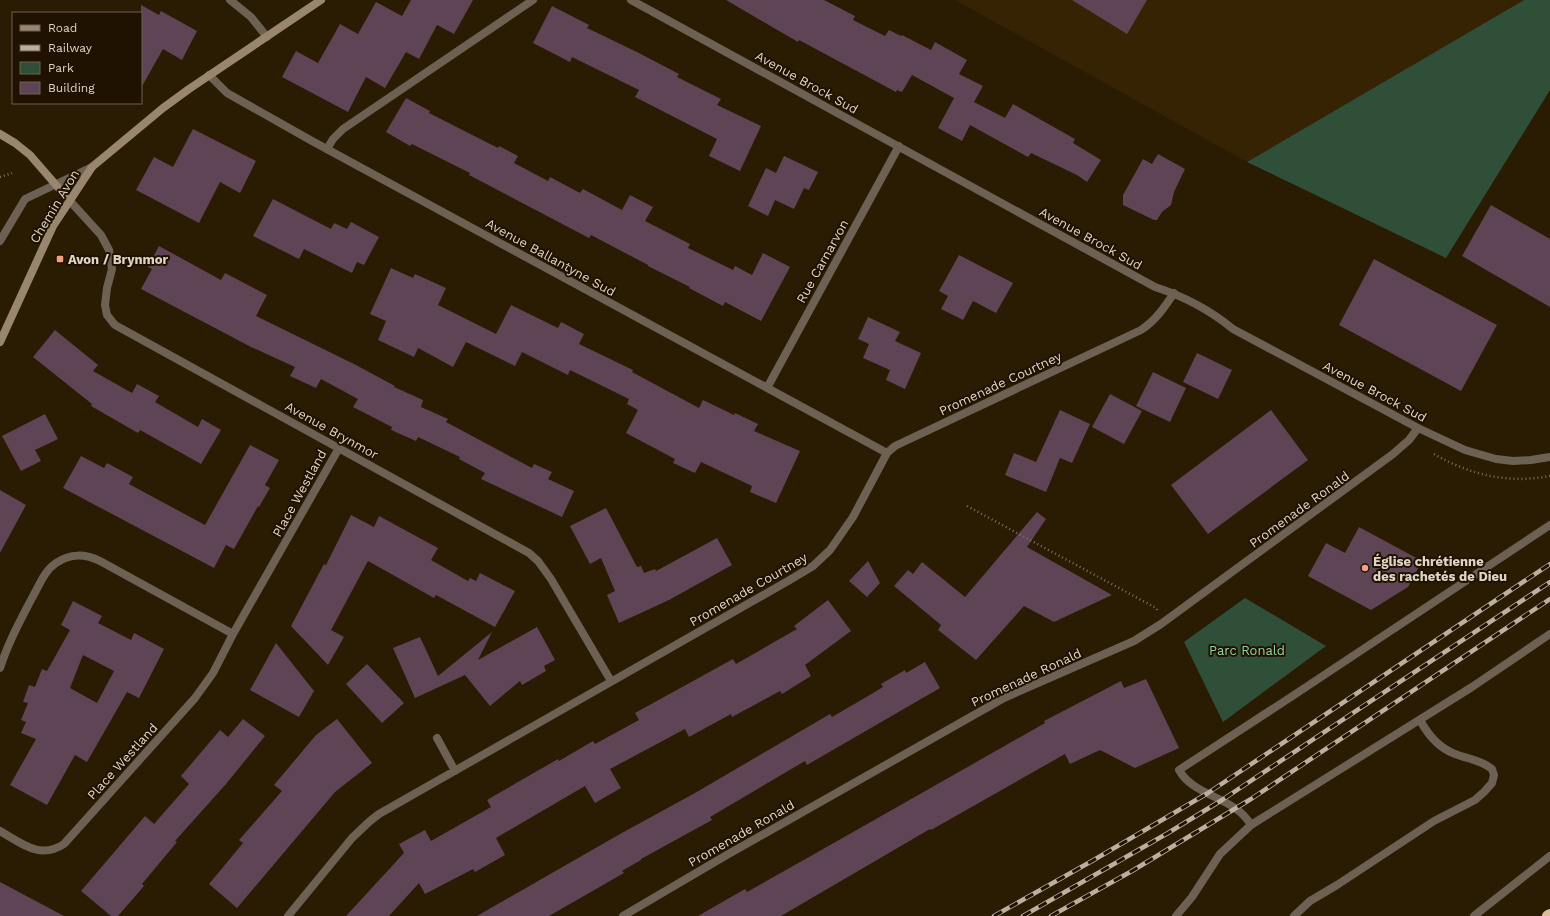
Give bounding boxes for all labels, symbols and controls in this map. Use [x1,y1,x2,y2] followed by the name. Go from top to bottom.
[12,12,142,104] legend
[48,21,77,35] text: Road
[48,41,93,55] text: Railway
[753,48,861,117] street label: Avenue Brock Sud
[48,61,74,75] text: Park
[48,81,95,95] text: Building
[27,167,82,246] street label: Chemin Avon
[1037,204,1145,273] street label: Avenue Brock Sud
[483,215,618,299] street label: Avenue Ballantyne Sud
[793,217,852,306] street label: Rue Carnarvon
[68,252,169,267] place label: Avon / Brynmor
[55,254,65,264] marker: Avon / Brynmor
[937,348,1064,418] street label: Promenade Courtney
[1320,358,1429,425] street label: Avenue Brock Sud
[282,399,381,462] street label: Avenue Brynmor
[269,447,330,540] street label: Place Westland
[1246,468,1352,551] street label: Promenade Ronald
[687,549,810,629] street label: Promenade Courtney
[1373,553,1507,584] place label: Église chrétienne des rachetés de Dieu
[1360,563,1370,573] marker: Église chrétienne des rachetés de Dieu
[1209,643,1285,658] park label: Parc Ronald
[969,645,1084,710] street label: Promenade Ronald
[84,720,161,803] street label: Place Westland
[686,797,797,870] street label: Promenade Ronald

